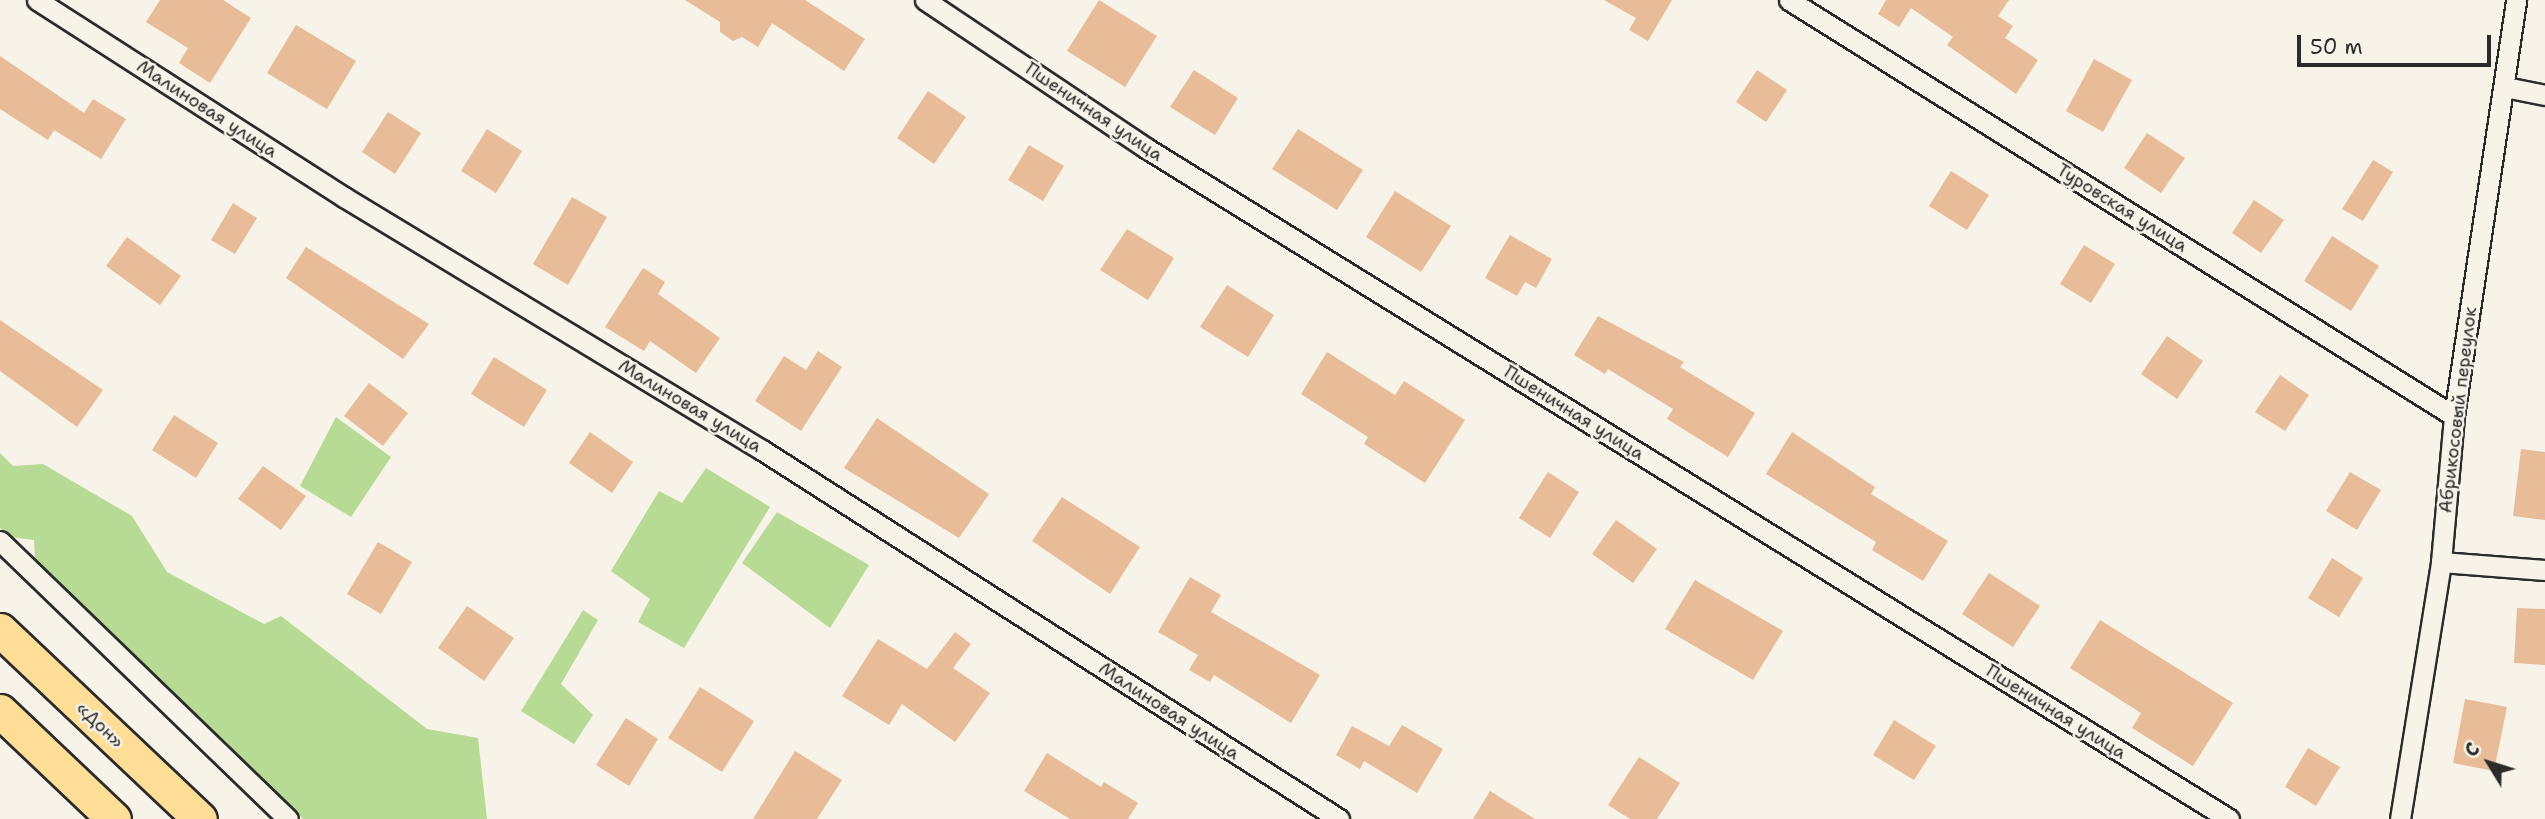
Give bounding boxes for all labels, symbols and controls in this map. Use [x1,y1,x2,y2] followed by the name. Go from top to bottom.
[2300,21,2494,65] scale bar
[2310,33,2363,61] text: 50 m
[133,56,281,162] street label: Малиновая улица
[1021,58,1167,166] street label: Пшеничная улица
[2053,159,2191,257] street label: Туровская улица
[2435,306,2481,514] street label: Абрикосовый переулок
[615,355,765,457] street label: Малиновая улица
[1500,361,1648,465] street label: Пшеничная улица
[1095,658,1243,764] street label: Малиновая улица
[1982,660,2130,764] street label: Пшеничная улица
[72,698,128,752] street label: «Дон»
[2454,728,2524,798] north arrow
[2459,737,2485,762] text: С

